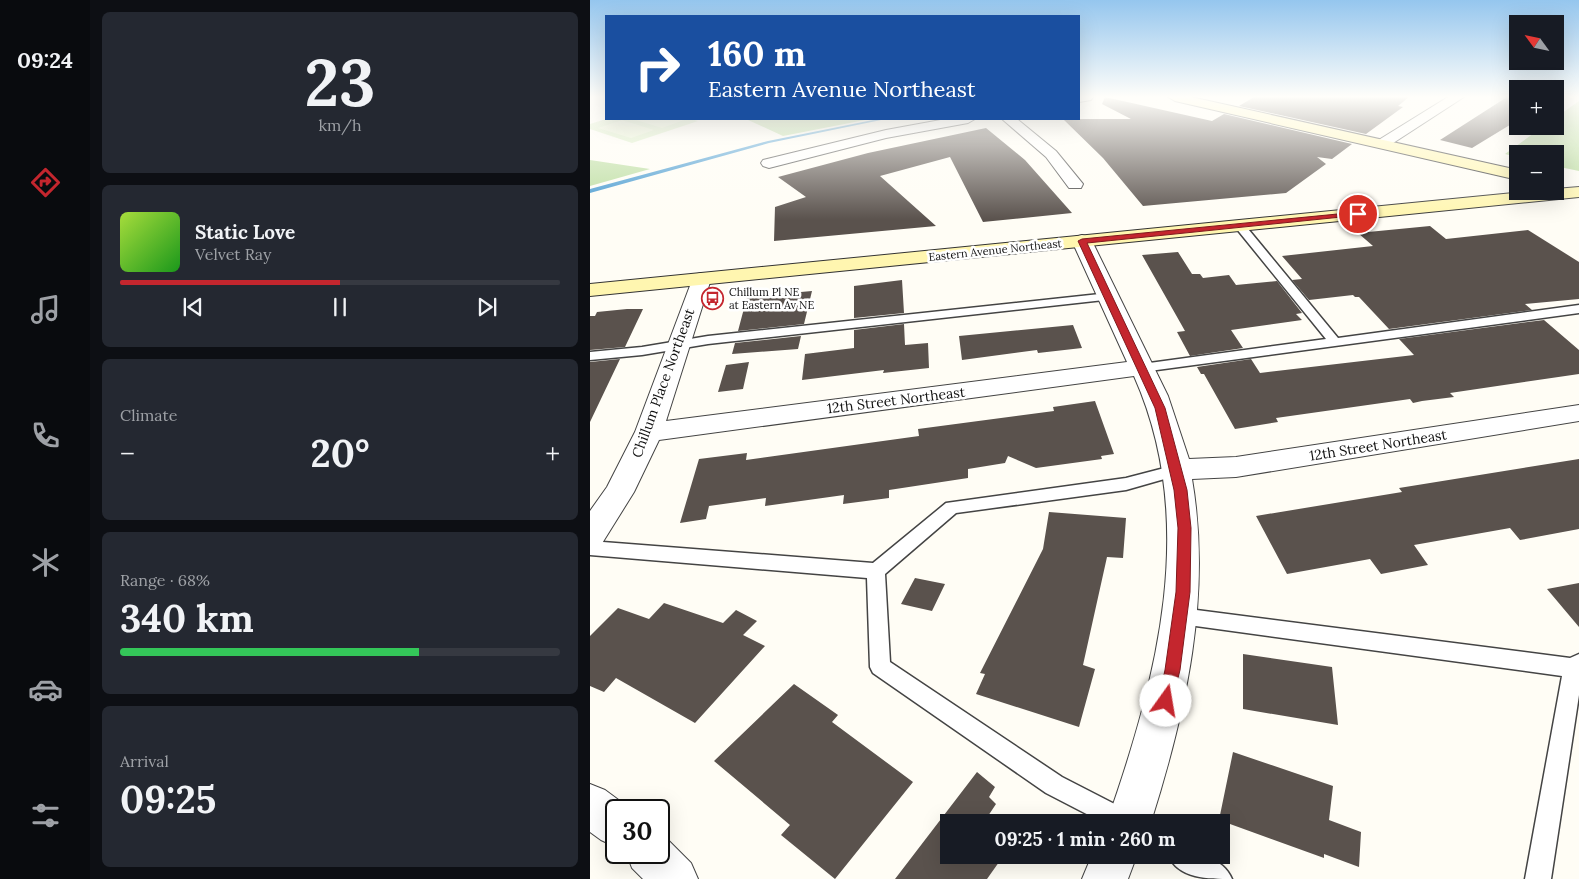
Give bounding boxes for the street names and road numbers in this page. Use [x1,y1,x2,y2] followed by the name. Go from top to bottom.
[928,236,1063,264] street label: Eastern Avenue Northeast
[628,305,699,460] street label: Chillum Place Northeast
[826,383,967,417] street label: 12th Street Northeast
[1308,425,1449,465] street label: 12th Street Northeast

